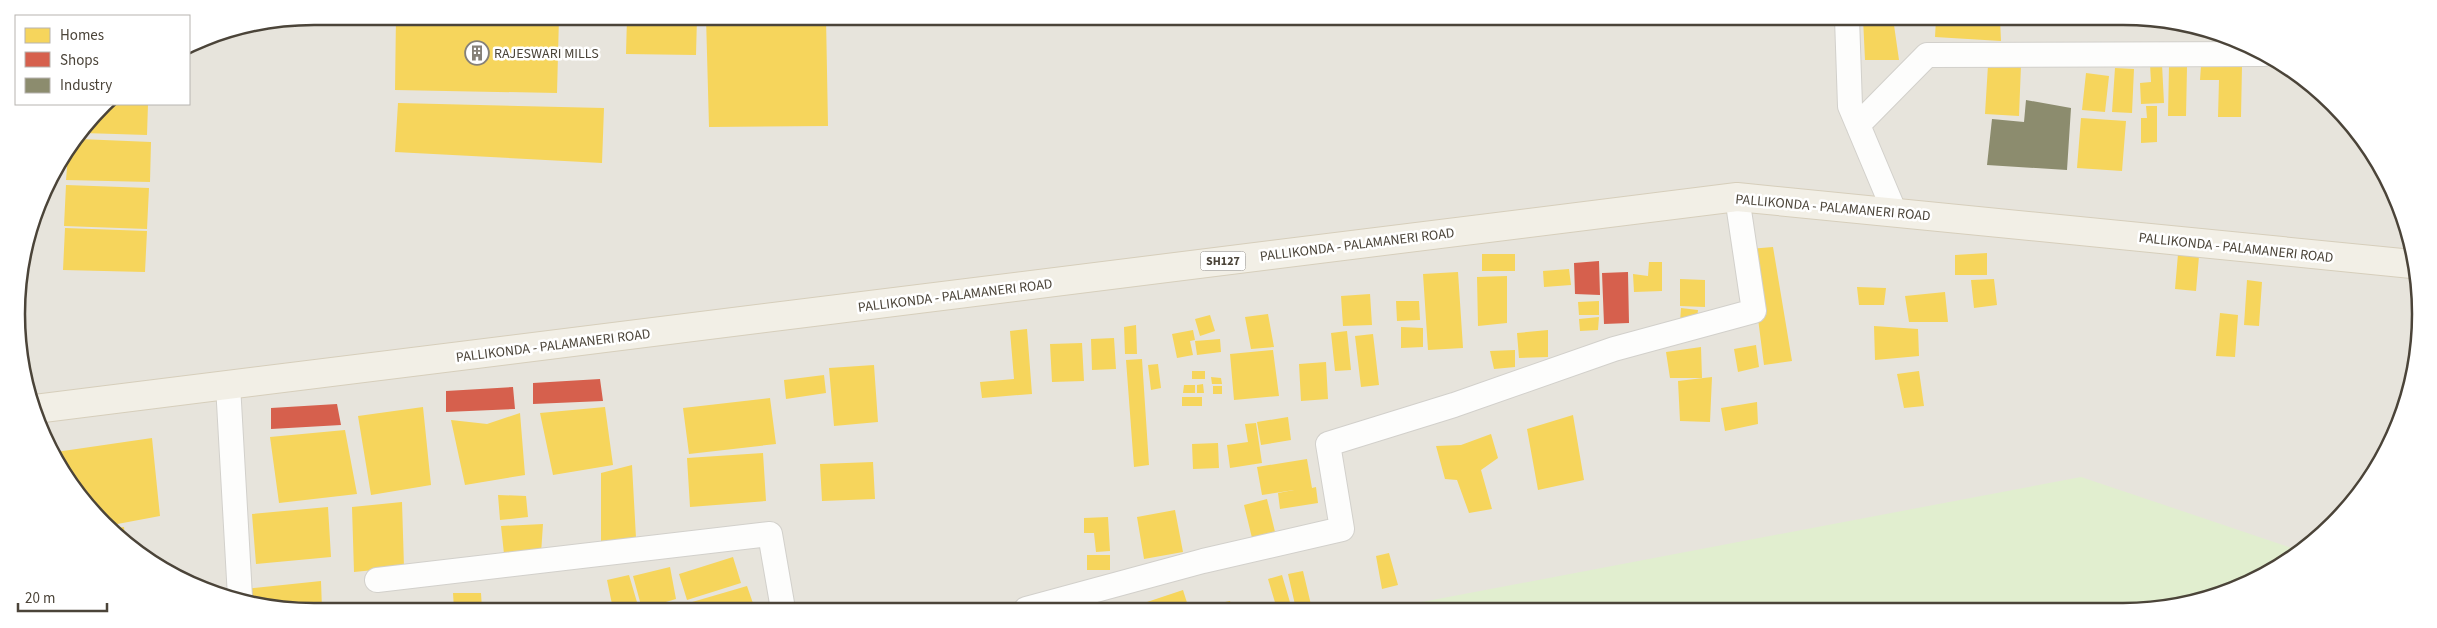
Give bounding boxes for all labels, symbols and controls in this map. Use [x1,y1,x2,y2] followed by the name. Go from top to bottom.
[15,15,190,105] legend
[60,25,104,46] text: Homes
[464,40,490,66] building icon: RAJESWARI MILLS
[494,44,599,64] place label: RAJESWARI MILLS
[60,50,99,71] text: Shops
[60,75,112,96] text: Industry
[1735,190,1931,226] street label: PALLIKONDA - PALAMANERI ROAD
[1259,223,1455,267] street label: PALLIKONDA - PALAMANERI ROAD
[2138,228,2334,268] street label: PALLIKONDA - PALAMANERI ROAD
[1200,252,1246,270] road number: SH127
[857,274,1053,318] street label: PALLIKONDA - PALAMANERI ROAD
[455,324,651,368] street label: PALLIKONDA - PALAMANERI ROAD
[18,580,106,612] scale bar
[25,588,55,609] text: 20 m

